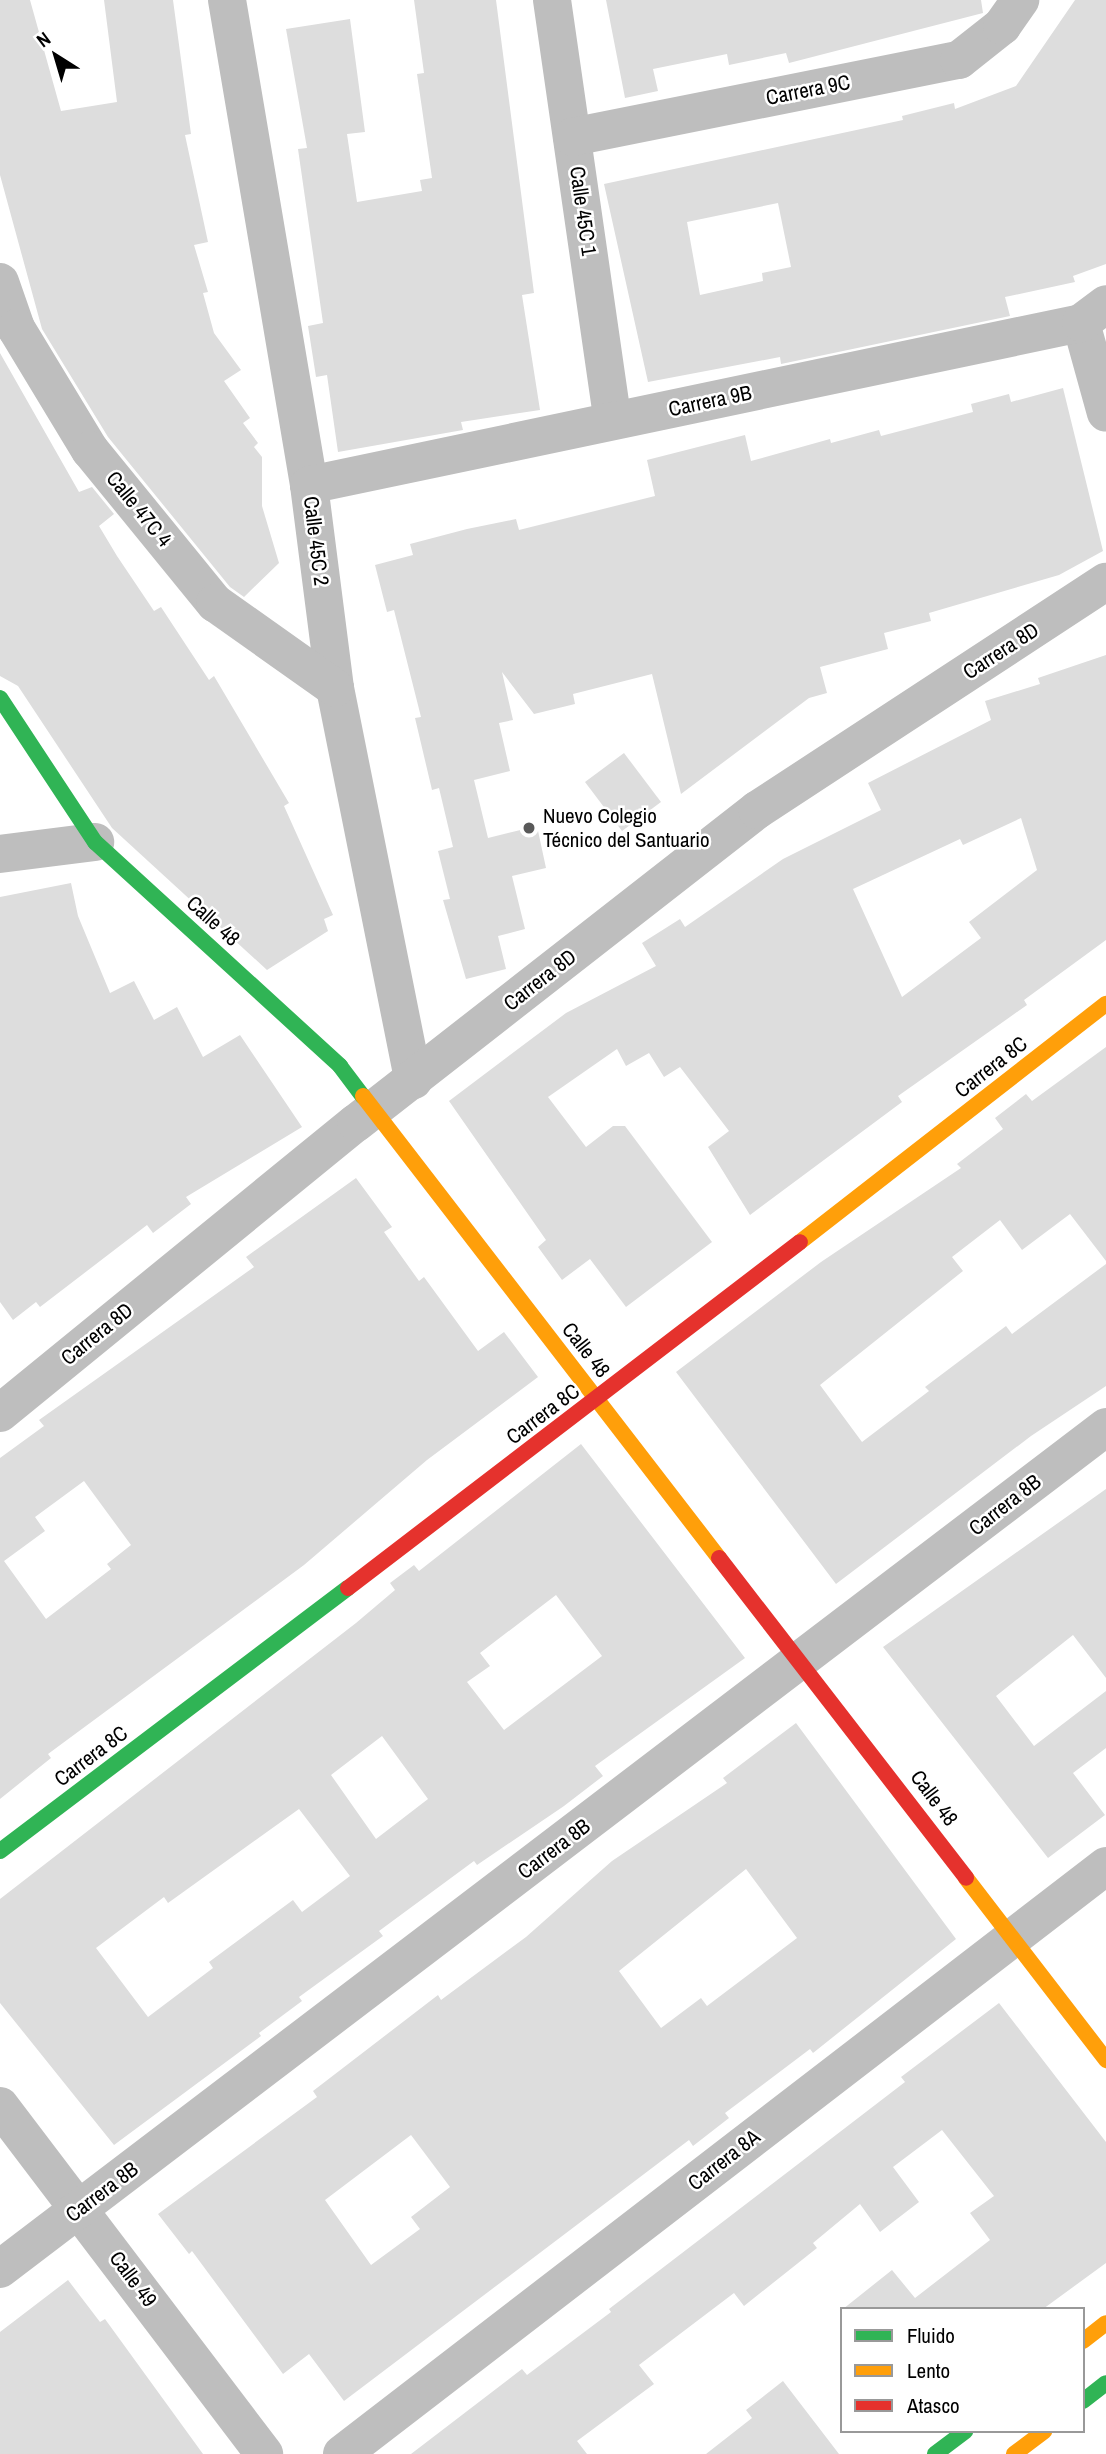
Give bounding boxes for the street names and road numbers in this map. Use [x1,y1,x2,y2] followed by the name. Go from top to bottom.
[764,70,852,110] street label: Carrera 9C
[564,165,602,257] street label: Calle 45C 1
[666,380,754,422] street label: Carrera 9B
[101,466,177,552] street label: Calle 47C 4
[298,495,334,587] street label: Calle 45C 2
[958,617,1044,685] street label: Carrera 8D
[181,891,245,951] street label: Calle 48
[499,944,581,1016] street label: Carrera 8D
[950,1031,1032,1103] street label: Carrera 8C
[56,1297,138,1371] street label: Carrera 8D
[557,1317,615,1383] street label: Calle 48
[501,1378,585,1450] street label: Carrera 8C
[964,1469,1046,1541] street label: Carrera 8B
[49,1720,133,1792] street label: Carrera 8C
[905,1765,963,1831] street label: Calle 48
[513,1814,595,1884] street label: Carrera 8B
[683,2124,765,2196] street label: Carrera 8A
[61,2157,143,2227] street label: Carrera 8B
[104,2246,162,2312] street label: Calle 49

